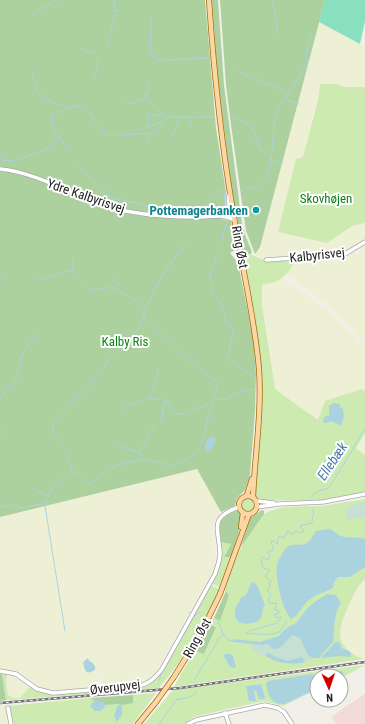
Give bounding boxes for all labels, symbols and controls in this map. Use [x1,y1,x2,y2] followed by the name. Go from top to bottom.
[45,176,127,216] street label: Ydre Kalbyrisvej
[300,191,352,206] park label: Skovhøjen
[150,203,248,218] place label: Pottemagerbanken
[251,205,261,215] marker: Pottemagerbanken
[229,224,251,270] street label: Ring Øst
[289,245,345,265] street label: Kalbyrisvej
[102,334,148,349] park label: Kalby Ris
[314,438,351,483] water label: Ellebæk
[180,615,214,661] street label: Ring Øst
[309,668,349,708] north arrow
[89,676,141,698] street label: Øverupvej
[326,691,333,704] text: N

